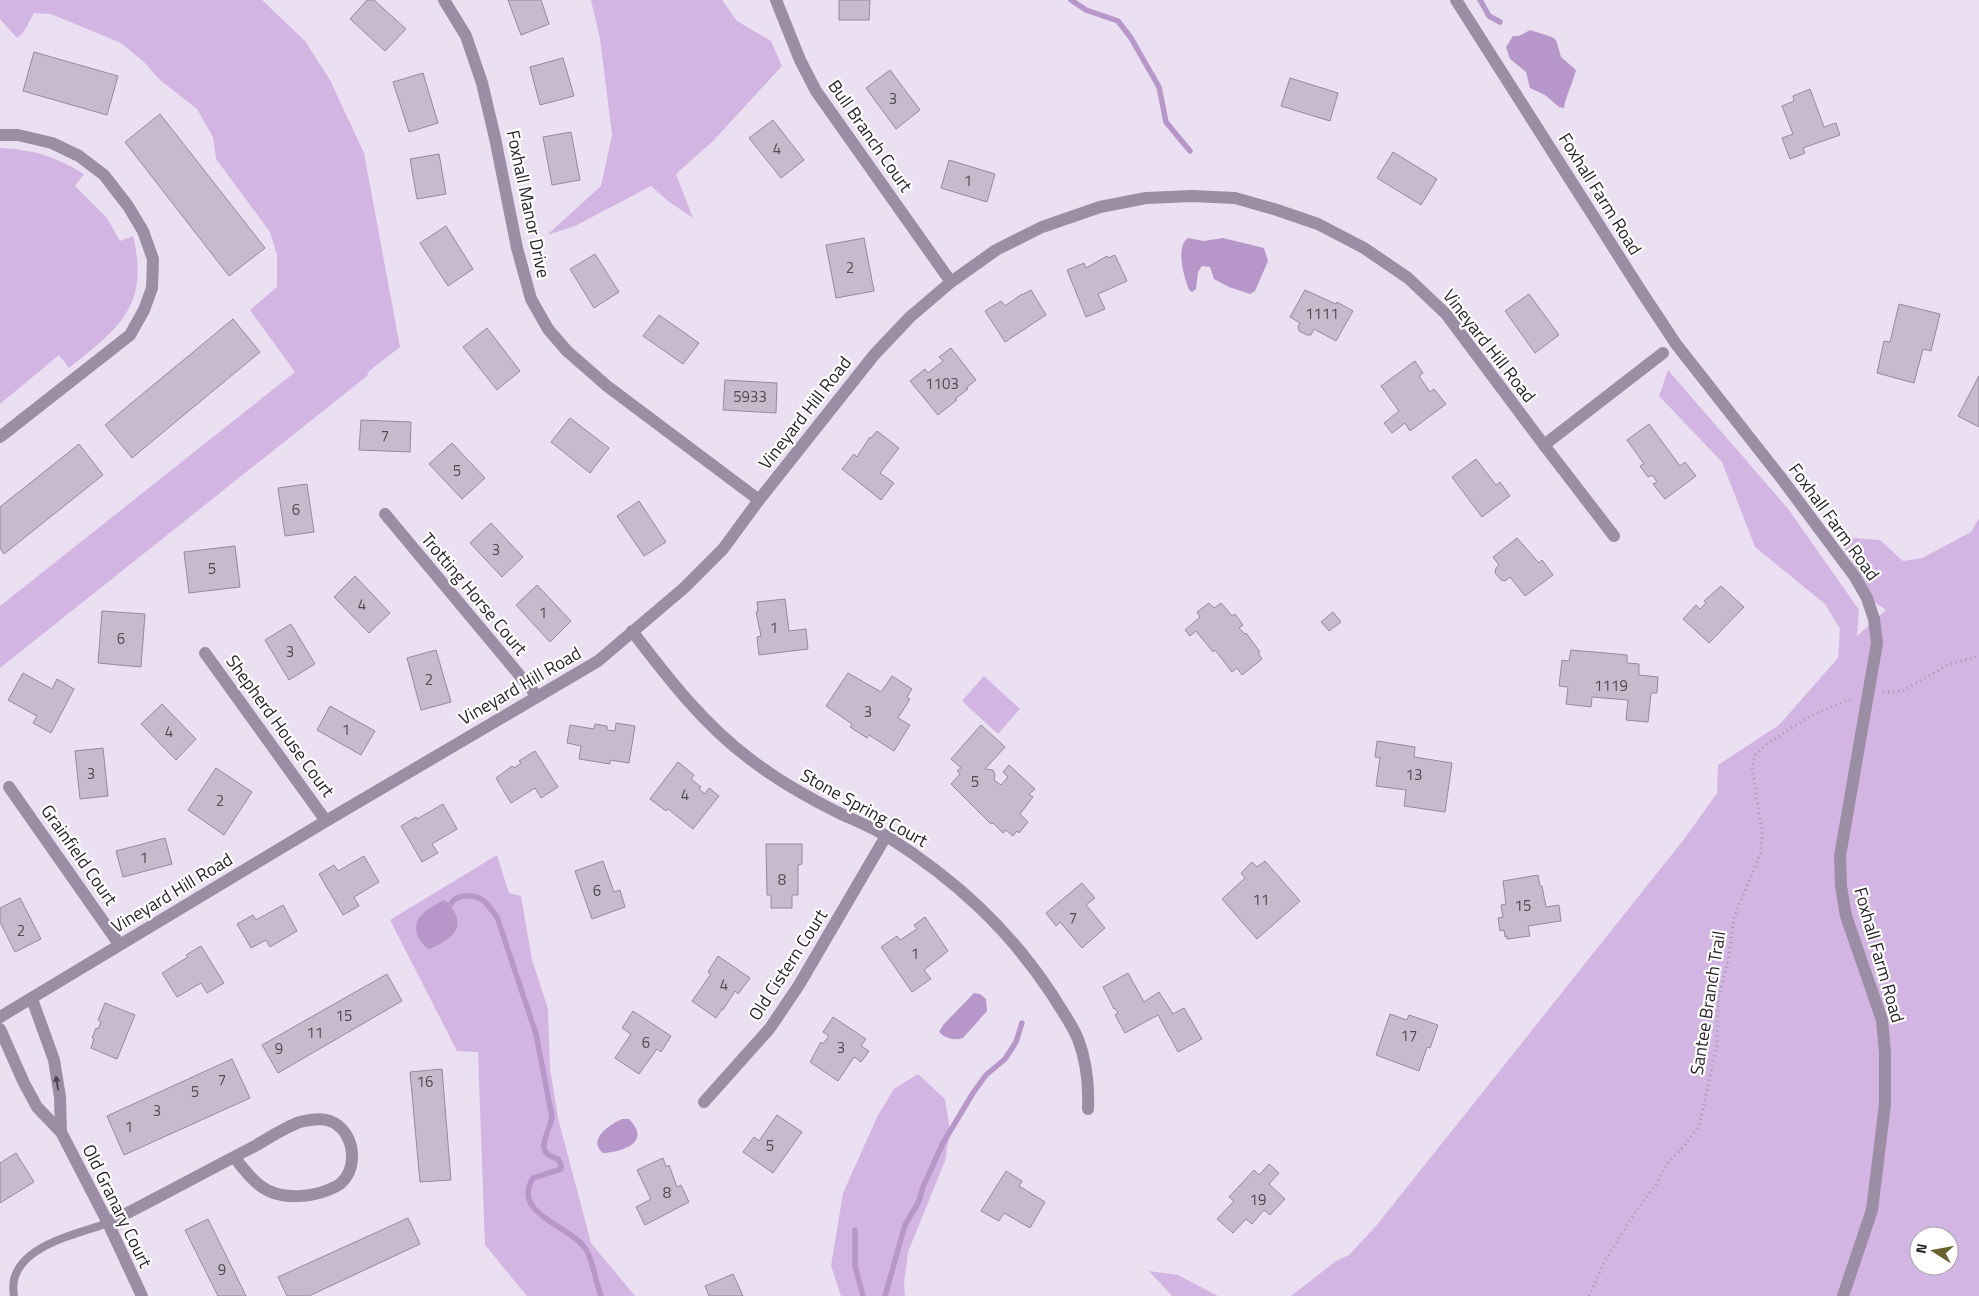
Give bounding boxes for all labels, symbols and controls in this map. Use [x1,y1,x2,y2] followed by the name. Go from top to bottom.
[822,74,920,198] street label: Bull Branch Court
[889,87,897,110] house number: 3
[1552,127,1649,260] street label: Foxhall Farm Road
[500,128,557,280] street label: Foxhall Manor Drive
[773,137,781,160] house number: 4
[964,169,972,192] house number: 1
[846,256,854,279] house number: 2
[1436,283,1542,408] street label: Vineyard Hill Road
[1305,302,1339,325] house number: 1111
[752,350,858,475] street label: Vineyard Hill Road
[925,372,959,395] house number: 1103
[733,385,767,408] house number: 5933
[381,424,389,447] house number: 7
[1782,457,1886,586] street label: Foxhall Farm Road
[453,459,461,482] house number: 5
[292,498,300,521] house number: 6
[415,526,534,662] street label: Trotting Horse Court
[492,538,500,561] house number: 3
[208,557,216,580] house number: 5
[358,593,366,616] house number: 4
[539,601,547,624] house number: 1
[770,616,778,639] house number: 1
[117,627,125,650] house number: 6
[286,640,294,663] house number: 3
[454,640,586,732] street label: Vineyard Hill Road
[220,649,342,803] street label: Shepherd House Court
[425,668,433,691] house number: 2
[1594,674,1628,697] house number: 1119
[864,700,872,723] house number: 3
[342,718,350,741] house number: 1
[165,720,173,743] house number: 4
[796,761,933,854] street label: Stone Spring Court
[87,762,95,785] house number: 3
[1406,763,1422,786] house number: 13
[971,770,979,793] house number: 5
[681,783,689,806] house number: 4
[216,789,224,812] house number: 2
[35,799,125,911] street label: Grainfield Court
[106,846,238,940] street label: Vineyard Hill Road
[140,846,148,869] house number: 1
[778,868,786,891] house number: 8
[593,879,601,902] house number: 6
[1847,884,1912,1026] street label: Foxhall Farm Road
[1253,888,1269,911] house number: 11
[1515,894,1531,917] house number: 15
[741,903,834,1026] street label: Old Cistern Court
[1069,906,1077,929] house number: 7
[17,919,25,942] house number: 2
[1683,929,1732,1077] street label: Santee Branch Trail
[911,942,919,965] house number: 1
[720,973,728,996] house number: 4
[336,1004,352,1027] house number: 15
[307,1021,323,1044] house number: 11
[1401,1024,1417,1047] house number: 17
[642,1031,650,1054] house number: 6
[837,1036,845,1059] house number: 3
[275,1037,283,1060] house number: 9
[218,1068,226,1091] house number: 7
[417,1070,433,1093] house number: 16
[53,1075,61,1091] one-way arrow
[191,1080,199,1103] house number: 5
[153,1099,161,1122] house number: 3
[125,1115,133,1138] house number: 1
[766,1134,774,1157] house number: 5
[76,1139,159,1273] street label: Old Granary Court
[663,1181,671,1204] house number: 8
[1250,1188,1266,1211] house number: 19
[1909,1226,1959,1276] north arrow
[1910,1242,1932,1255] text: N
[218,1258,226,1281] house number: 9

